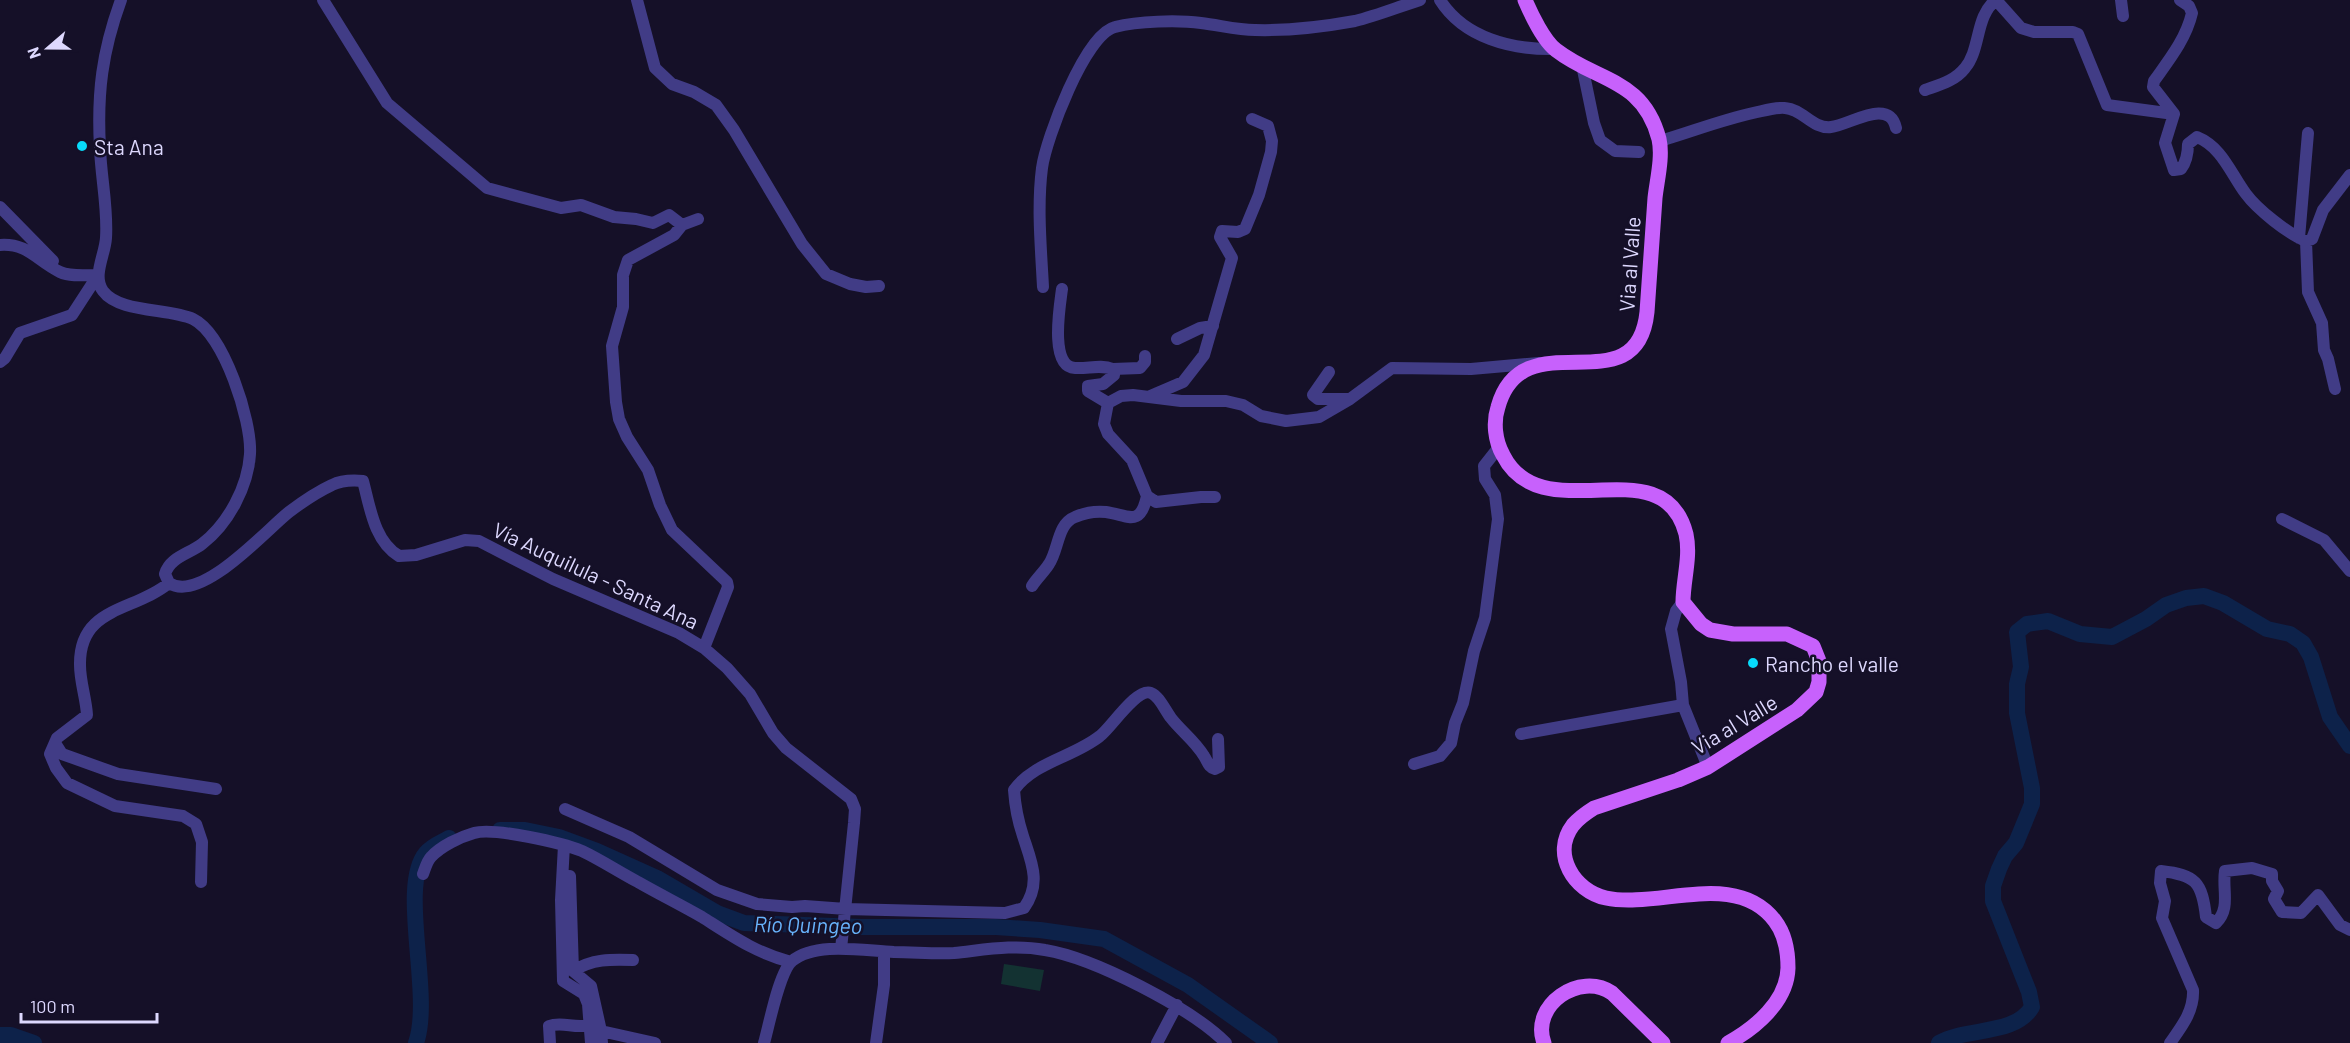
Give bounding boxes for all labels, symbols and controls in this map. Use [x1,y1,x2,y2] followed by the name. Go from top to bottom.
[18,18,78,78] north arrow
[23,45,44,62] text: N
[94,134,164,159] place label: Sta Ana
[75,139,89,153] marker: Sta Ana
[1613,216,1645,312] street label: Via al Valle
[489,516,703,634] street label: Vía Auquilula - Santa Ana
[1765,651,1899,676] place label: Rancho el valle
[1746,656,1760,670] marker: Rancho el valle
[1687,689,1781,759] street label: Via al Valle
[753,910,863,938] water label: Río Quingeo
[21,986,158,1024] scale bar
[30,995,75,1017] text: 100 m

